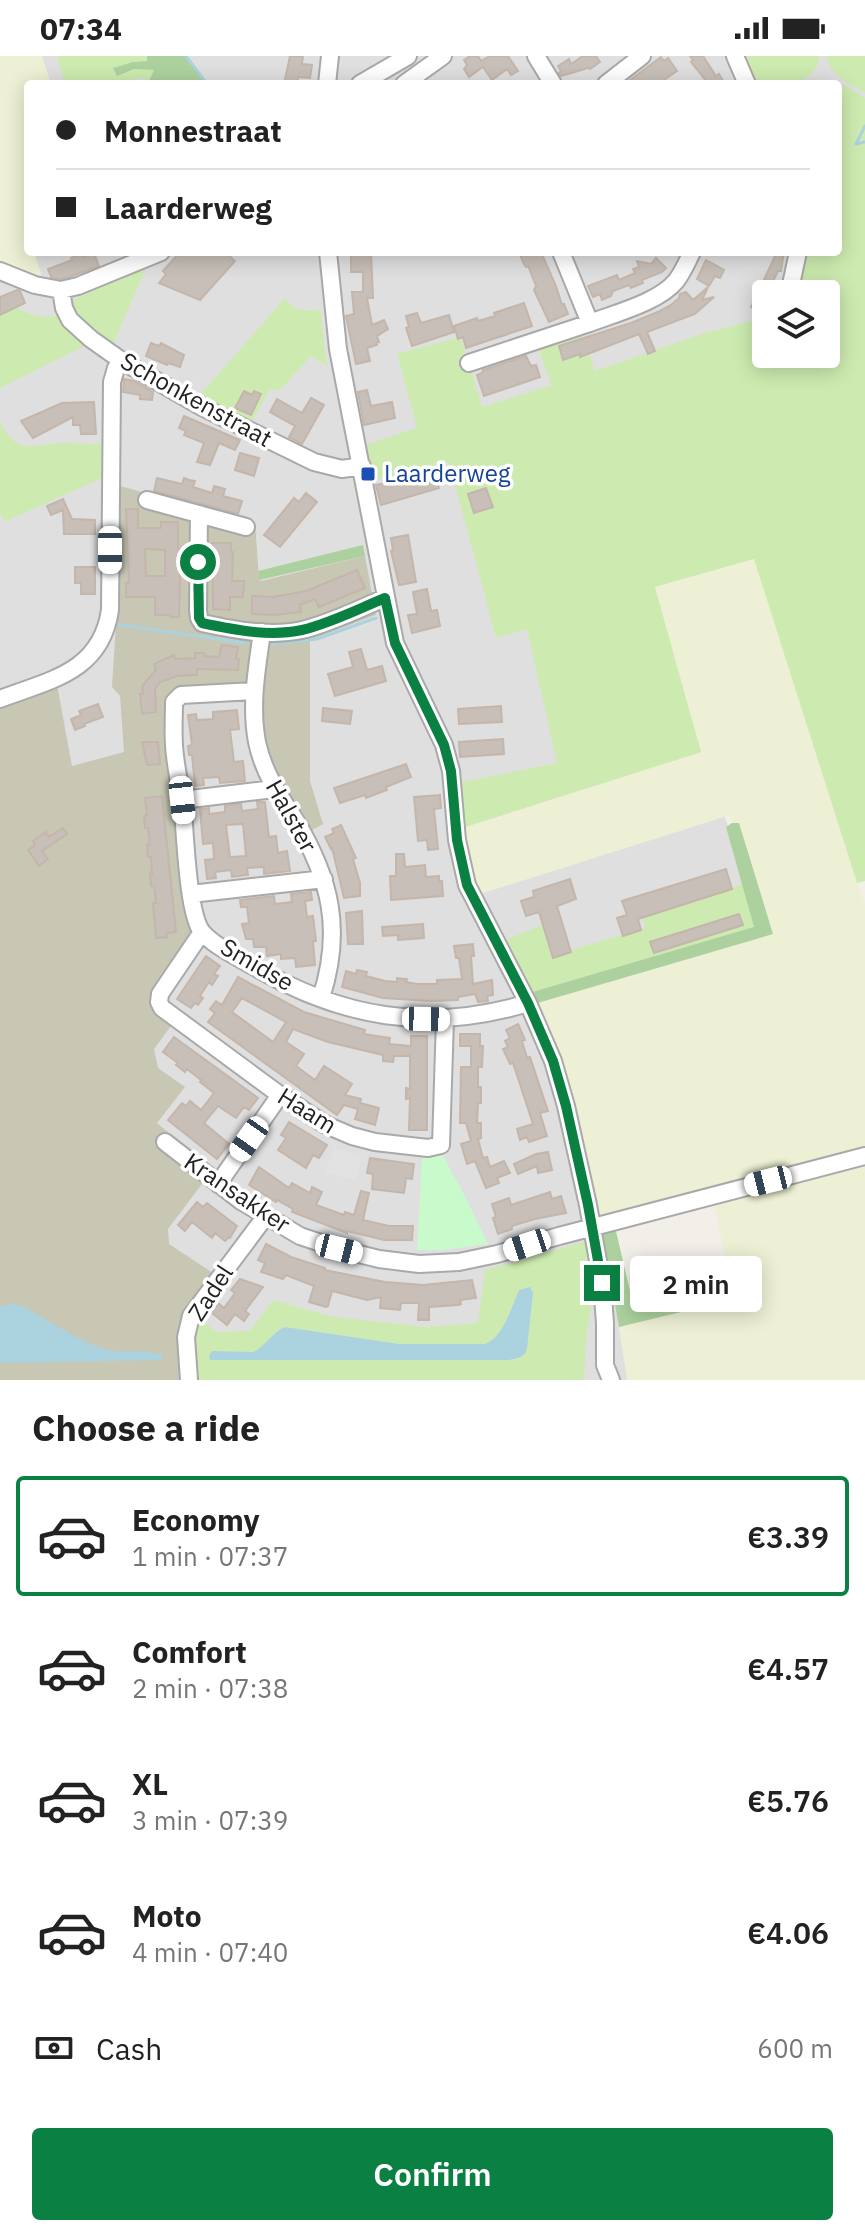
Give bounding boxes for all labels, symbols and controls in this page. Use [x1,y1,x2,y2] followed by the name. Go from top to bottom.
[40,9,122,48] text: 07:34
[104,111,282,150] text: Monnestraat
[104,188,272,227] text: Laarderweg
[752,280,840,368] map controls
[752,280,840,368] button: layers
[115,344,278,454] street label: Schonkenstraat
[384,457,511,489] place label: Laarderweg
[359,465,377,483] marker: Laarderweg
[98,526,122,574] car
[180,544,216,580] route start
[259,774,325,858] street label: Halster
[168,775,196,825] car
[215,930,300,998] street label: Smidse
[402,1007,450,1031] car
[272,1080,343,1141] street label: Haam
[225,1112,273,1166] car
[178,1145,297,1240] street label: Kransakker
[742,1164,794,1198] car
[500,1226,554,1264] car
[313,1232,365,1266] car
[630,1255,762,1311] callout: 2 min
[180,1258,240,1326] street label: Zadel
[584,1265,620,1301] route end
[662,1267,730,1301] text: 2 min
[32,1404,260,1451] text: Choose a ride
[36,1500,108,1572] icon: car
[132,1500,260,1539] text: Economy
[747,1517,829,1556] text: €3.39
[132,1539,288,1573] text: 1 min · 07:37
[36,1632,108,1704] icon: car
[132,1632,247,1671] text: Comfort
[747,1649,829,1688] text: €4.57
[132,1671,288,1705] text: 2 min · 07:38
[36,1764,108,1836] icon: car
[132,1764,168,1803] text: XL
[747,1781,829,1820] text: €5.76
[132,1803,288,1837] text: 3 min · 07:39
[36,1896,108,1968] icon: car
[132,1896,202,1935] text: Moto
[747,1913,829,1952] text: €4.06
[132,1935,288,1969] text: 4 min · 07:40
[32,2026,76,2070] icon: cash
[96,2029,162,2068] text: Cash
[757,2031,833,2065] text: 600 m
[32,2128,833,2220] button: Confirm

